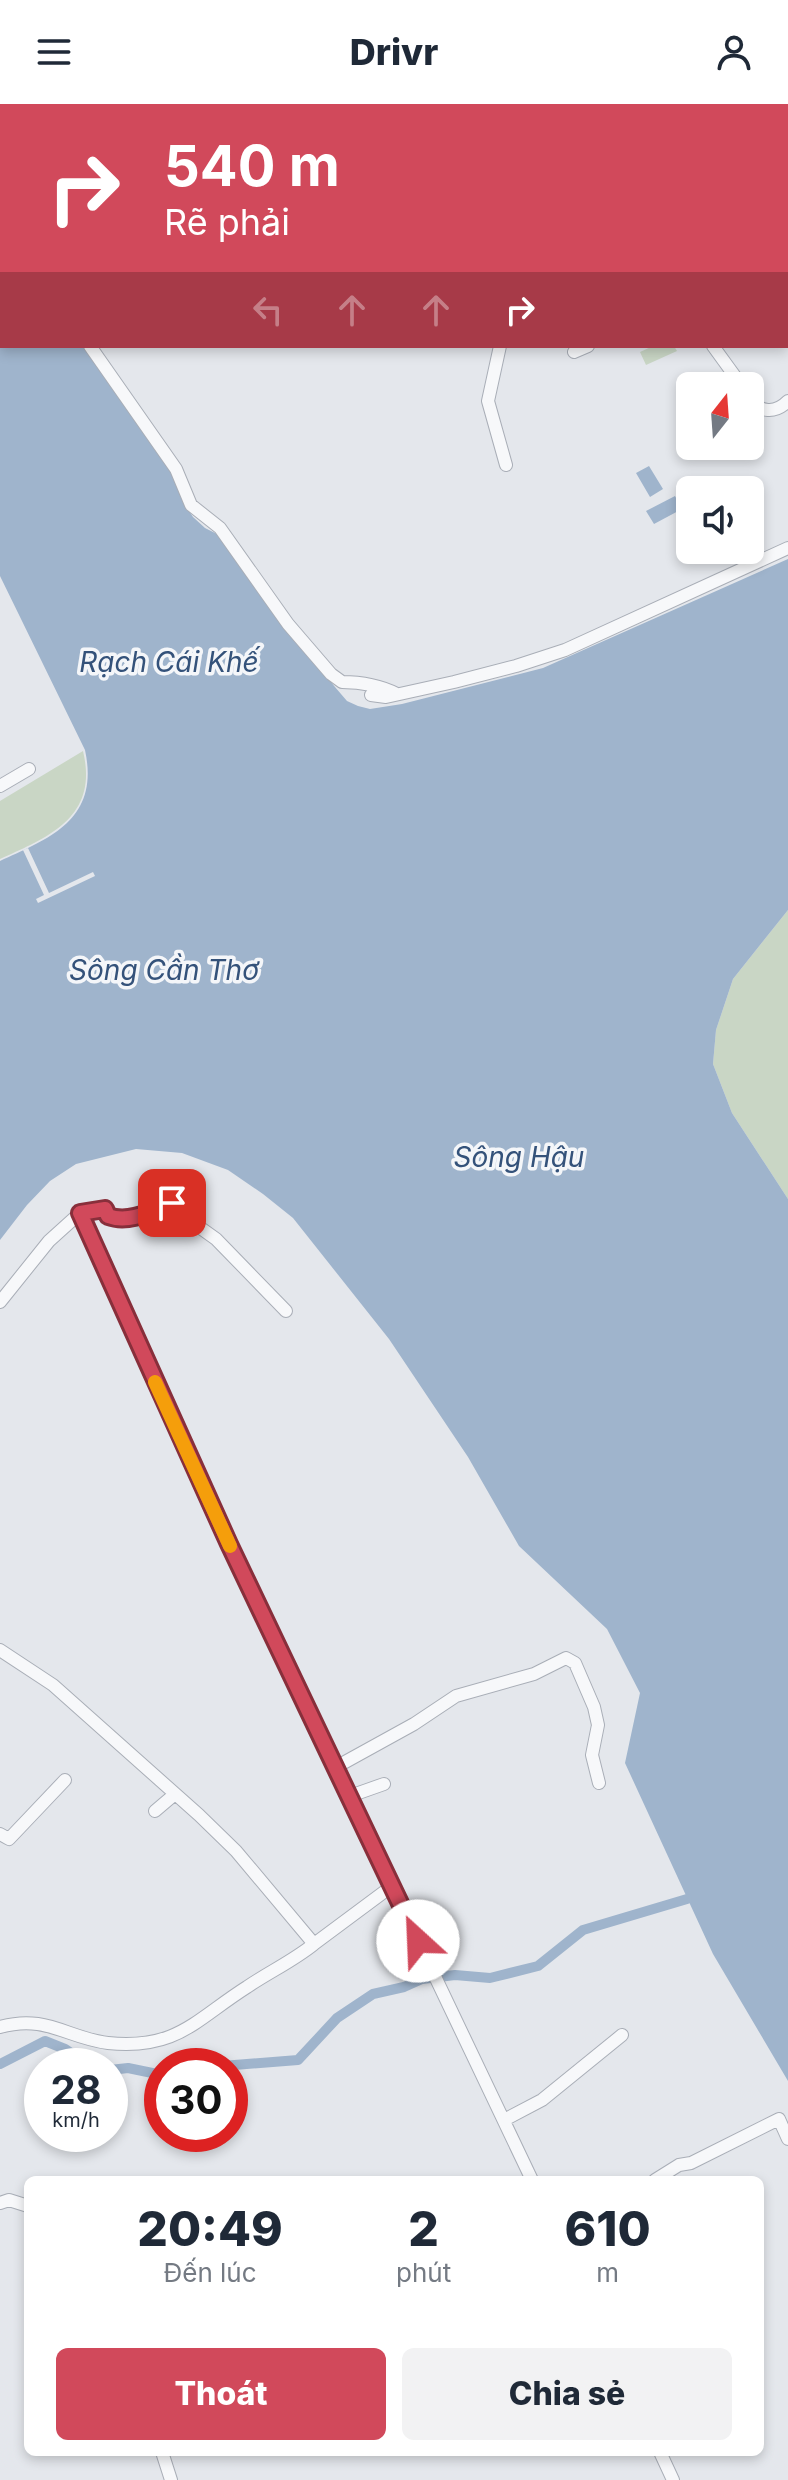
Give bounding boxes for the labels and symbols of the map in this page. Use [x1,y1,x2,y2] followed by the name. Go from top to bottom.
[676,372,764,460] north arrow
[79,645,261,679] water label: Rạch Cái Khế
[69,953,260,987] water label: Sông Cần Thơ
[454,1140,584,1174] water label: Sông Hậu
[138,1169,206,1237] pin
[376,1899,460,1983] position arrow
[144,2048,248,2152] speed limit sign: 30

